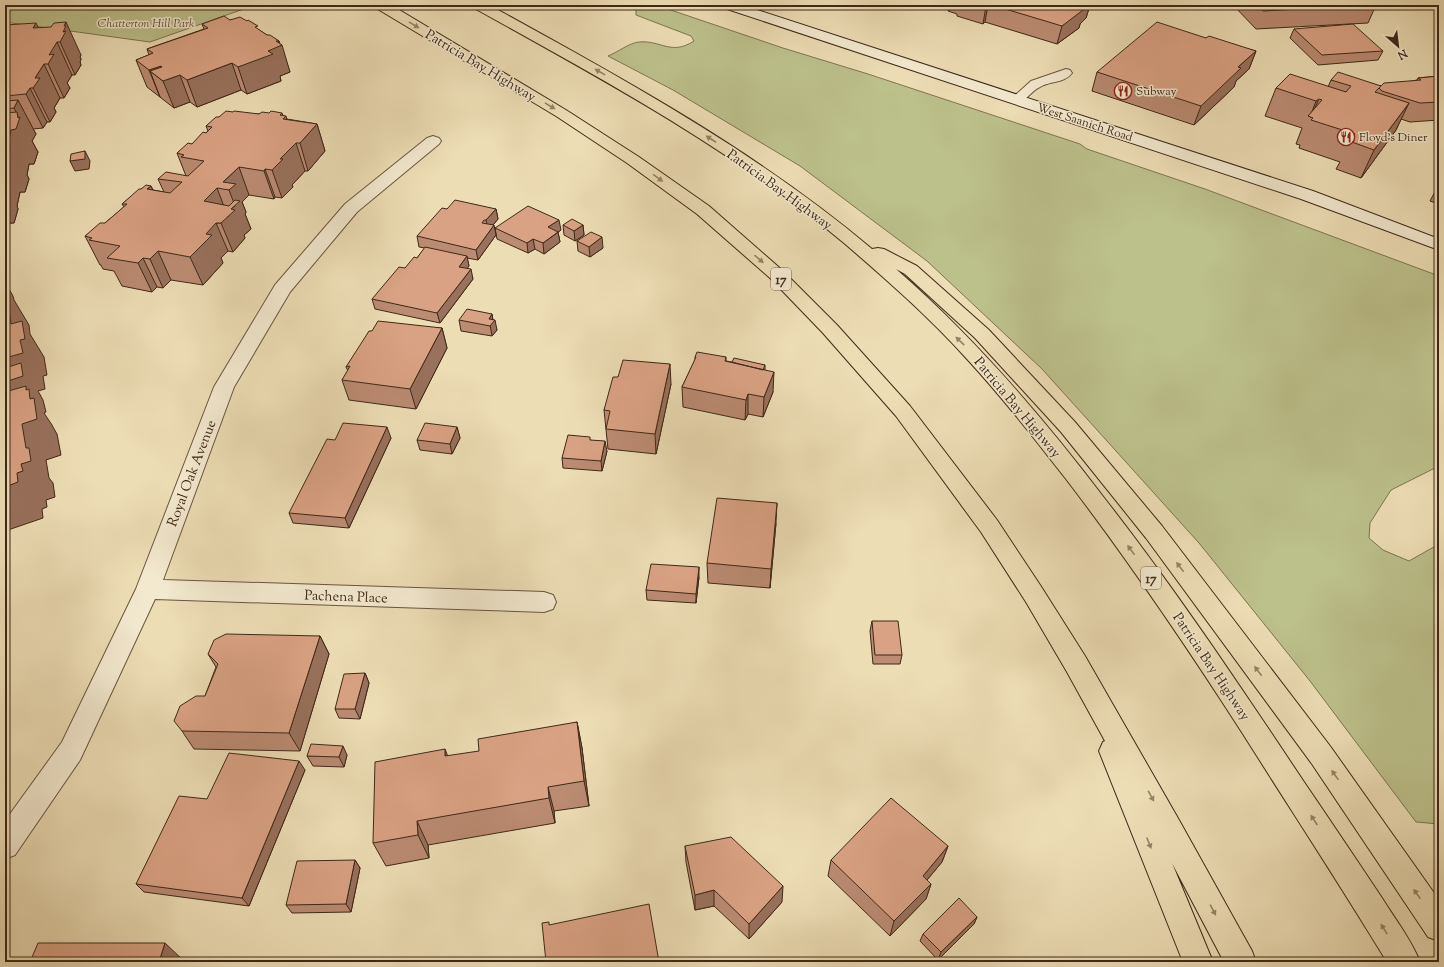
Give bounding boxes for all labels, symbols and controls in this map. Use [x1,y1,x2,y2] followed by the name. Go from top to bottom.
[98,15,195,33] park label: Chatterton Hill Park
[409,21,419,29] one-way arrow
[421,26,539,108] street label: Patricia Bay Highway
[1378,26,1418,66] north arrow
[1394,44,1411,63] text: N
[594,69,606,76] one-way arrow
[1113,81,1133,101] restaurant icon: Subway
[1136,83,1177,101] place label: Subway
[1034,99,1135,147] street label: West Saanich Road
[544,103,556,110] one-way arrow
[1336,127,1356,147] restaurant icon: Floyd's Diner
[1359,129,1428,147] place label: Floyd's Diner
[706,136,717,143] one-way arrow
[722,145,836,236] street label: Patricia Bay Highway
[653,174,663,182] one-way arrow
[754,255,765,264] one-way arrow
[771,268,791,290] road number: 17
[955,336,965,346] one-way arrow
[968,353,1065,463] street label: Patricia Bay Highway
[163,417,222,530] street label: Royal Oak Avenue
[1127,545,1135,555] one-way arrow
[1175,561,1184,572] one-way arrow
[1141,567,1161,589] road number: 17
[304,587,388,609] street label: Pachena Place
[1167,609,1254,725] street label: Patricia Bay Highway
[1253,665,1262,676] one-way arrow
[1331,770,1339,781] one-way arrow
[1147,790,1154,802] one-way arrow
[1310,815,1318,825] one-way arrow
[1147,838,1153,850] one-way arrow
[1413,888,1421,899] one-way arrow
[1209,904,1216,916] one-way arrow
[1381,923,1388,935] one-way arrow

